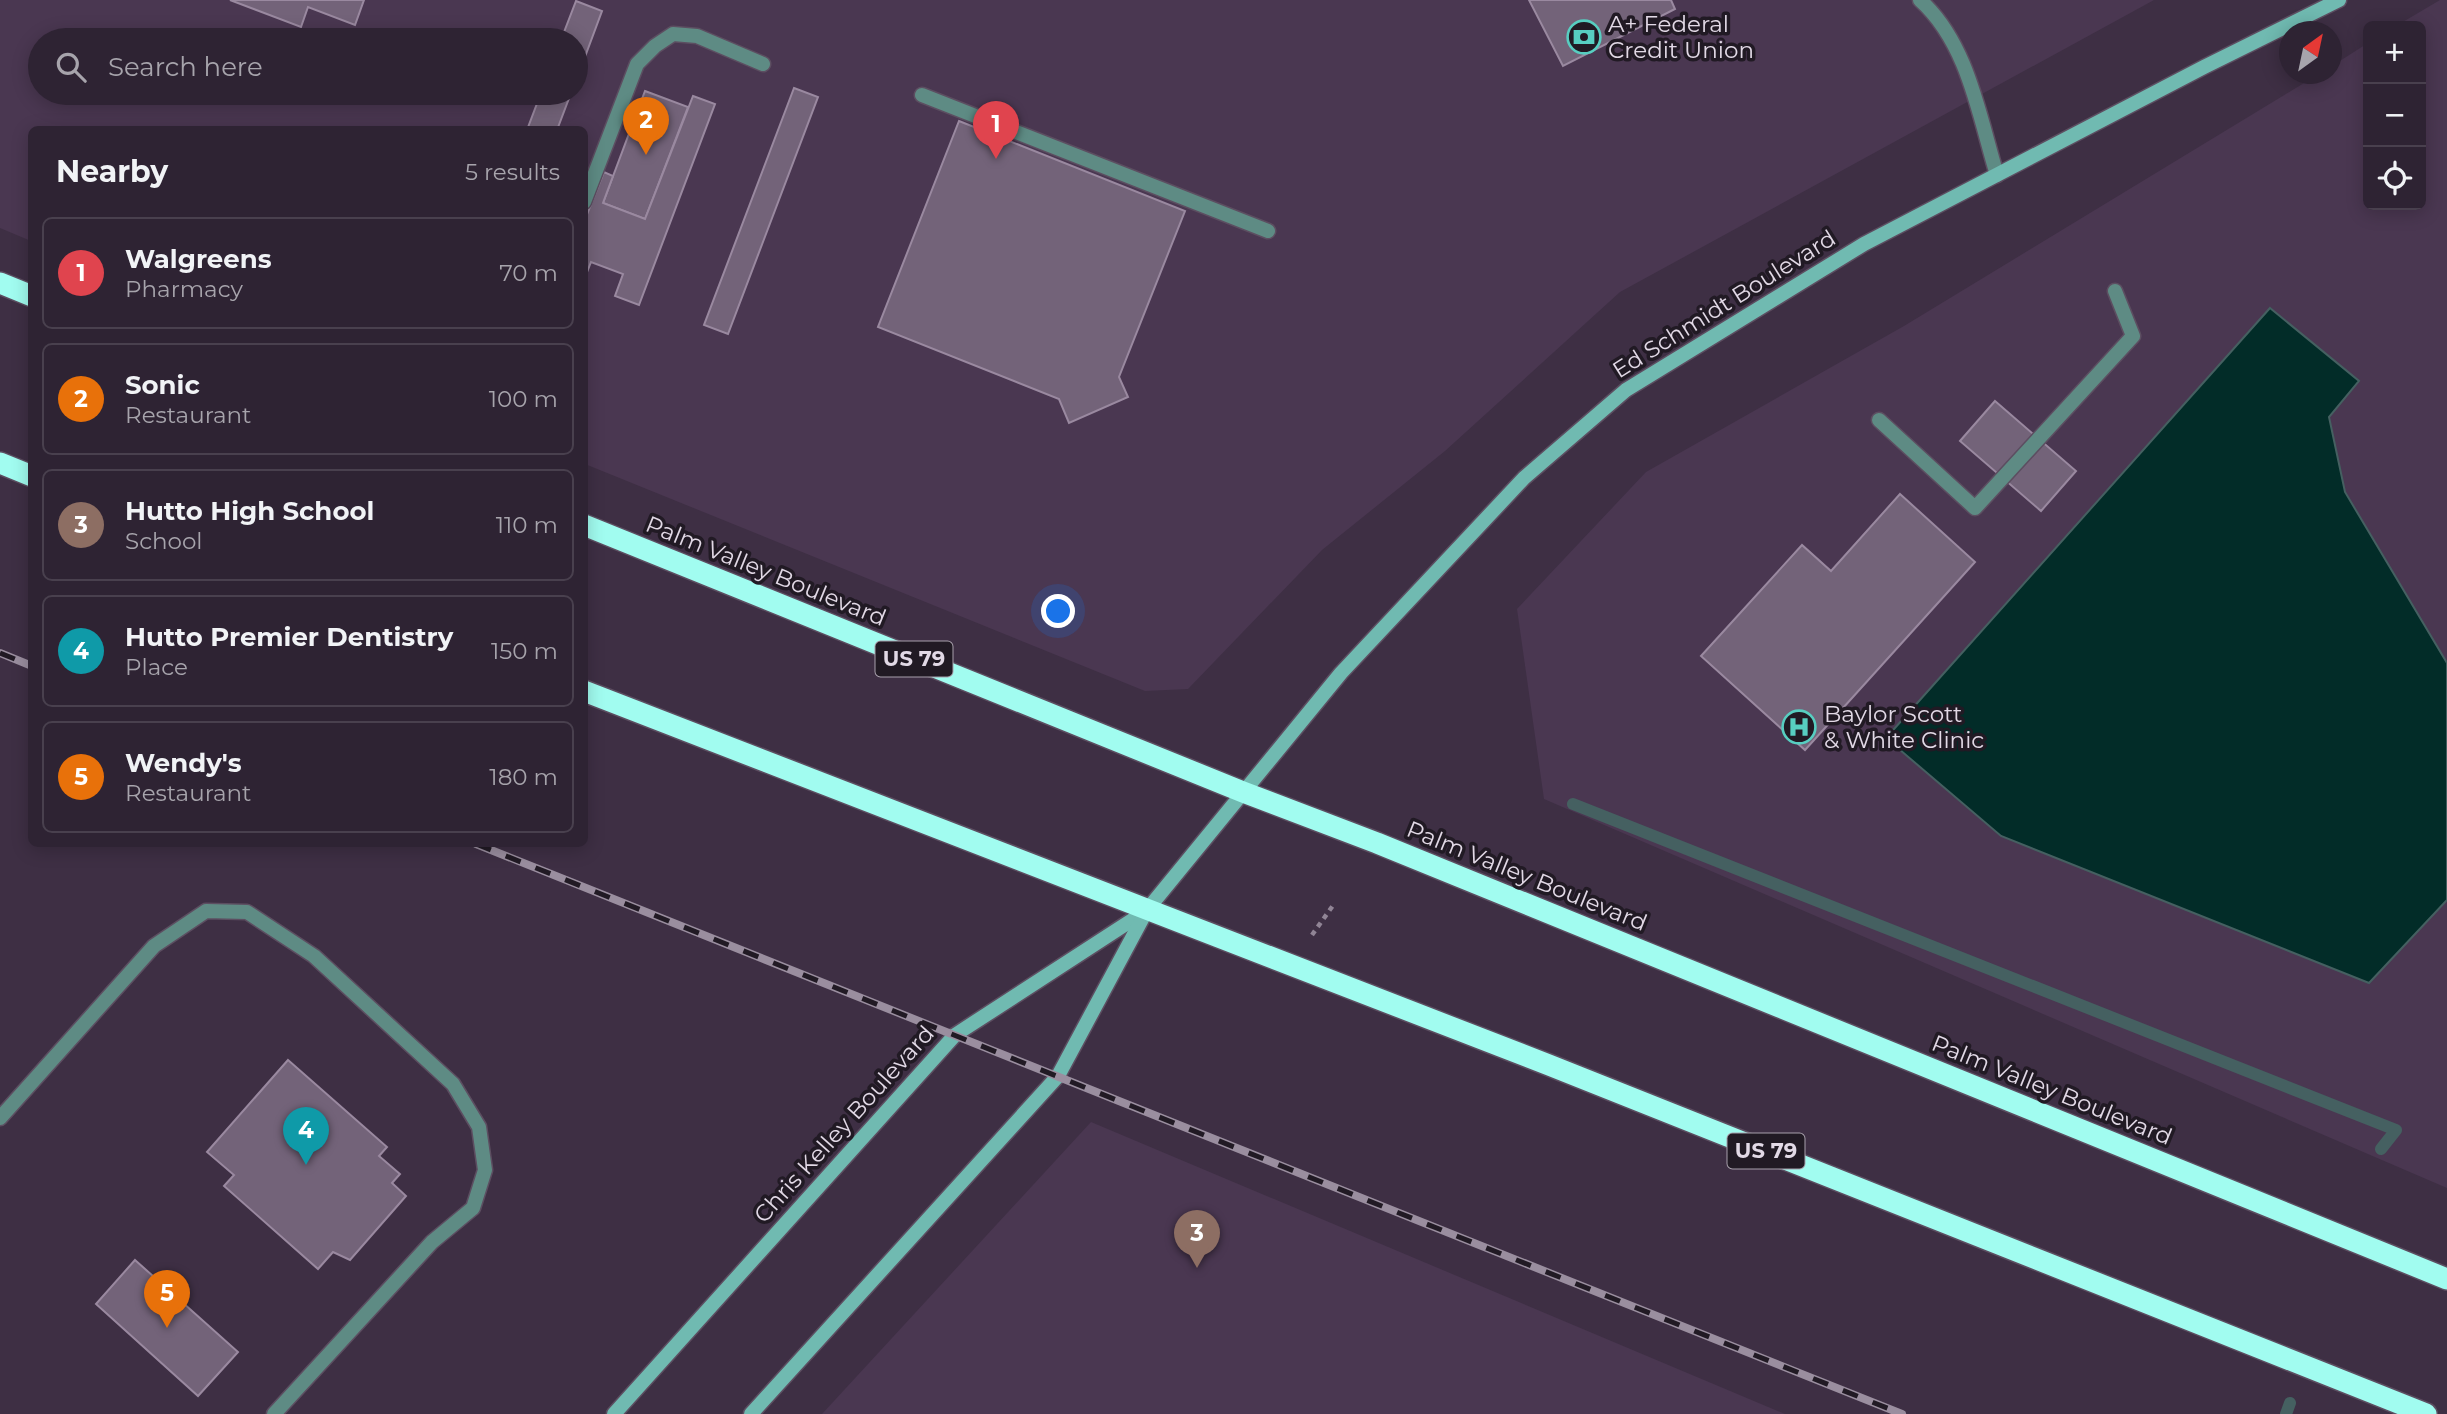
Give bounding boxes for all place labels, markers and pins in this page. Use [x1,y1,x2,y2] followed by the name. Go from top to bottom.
[1608,10,1754,64] place label: A+ Federal Credit Union
[1565,18,1603,56] bank icon: A+ Federal Credit Union
[623,97,669,155] pin: 2
[973,101,1019,159] pin: 1
[1824,700,1984,754] place label: Baylor Scott & White Clinic
[1780,708,1818,746] hospital icon: Baylor Scott & White Clinic
[283,1107,329,1165] pin: 4
[1174,1210,1220,1268] pin: 3
[144,1270,190,1328] pin: 5

